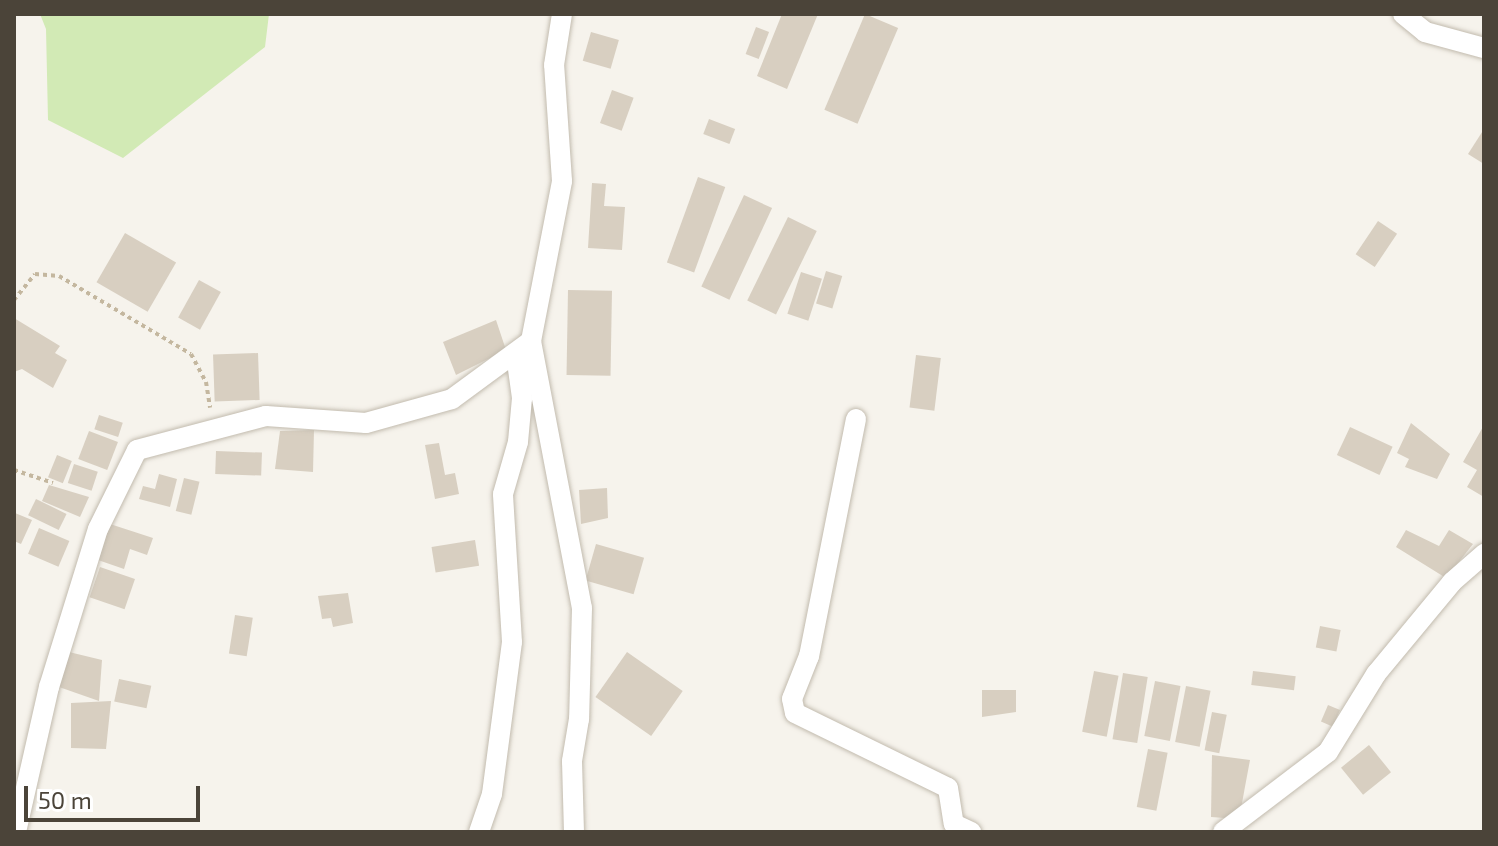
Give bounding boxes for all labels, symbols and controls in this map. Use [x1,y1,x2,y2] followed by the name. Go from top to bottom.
[28,770,204,820] scale bar
[38,785,92,814] text: 50 m

